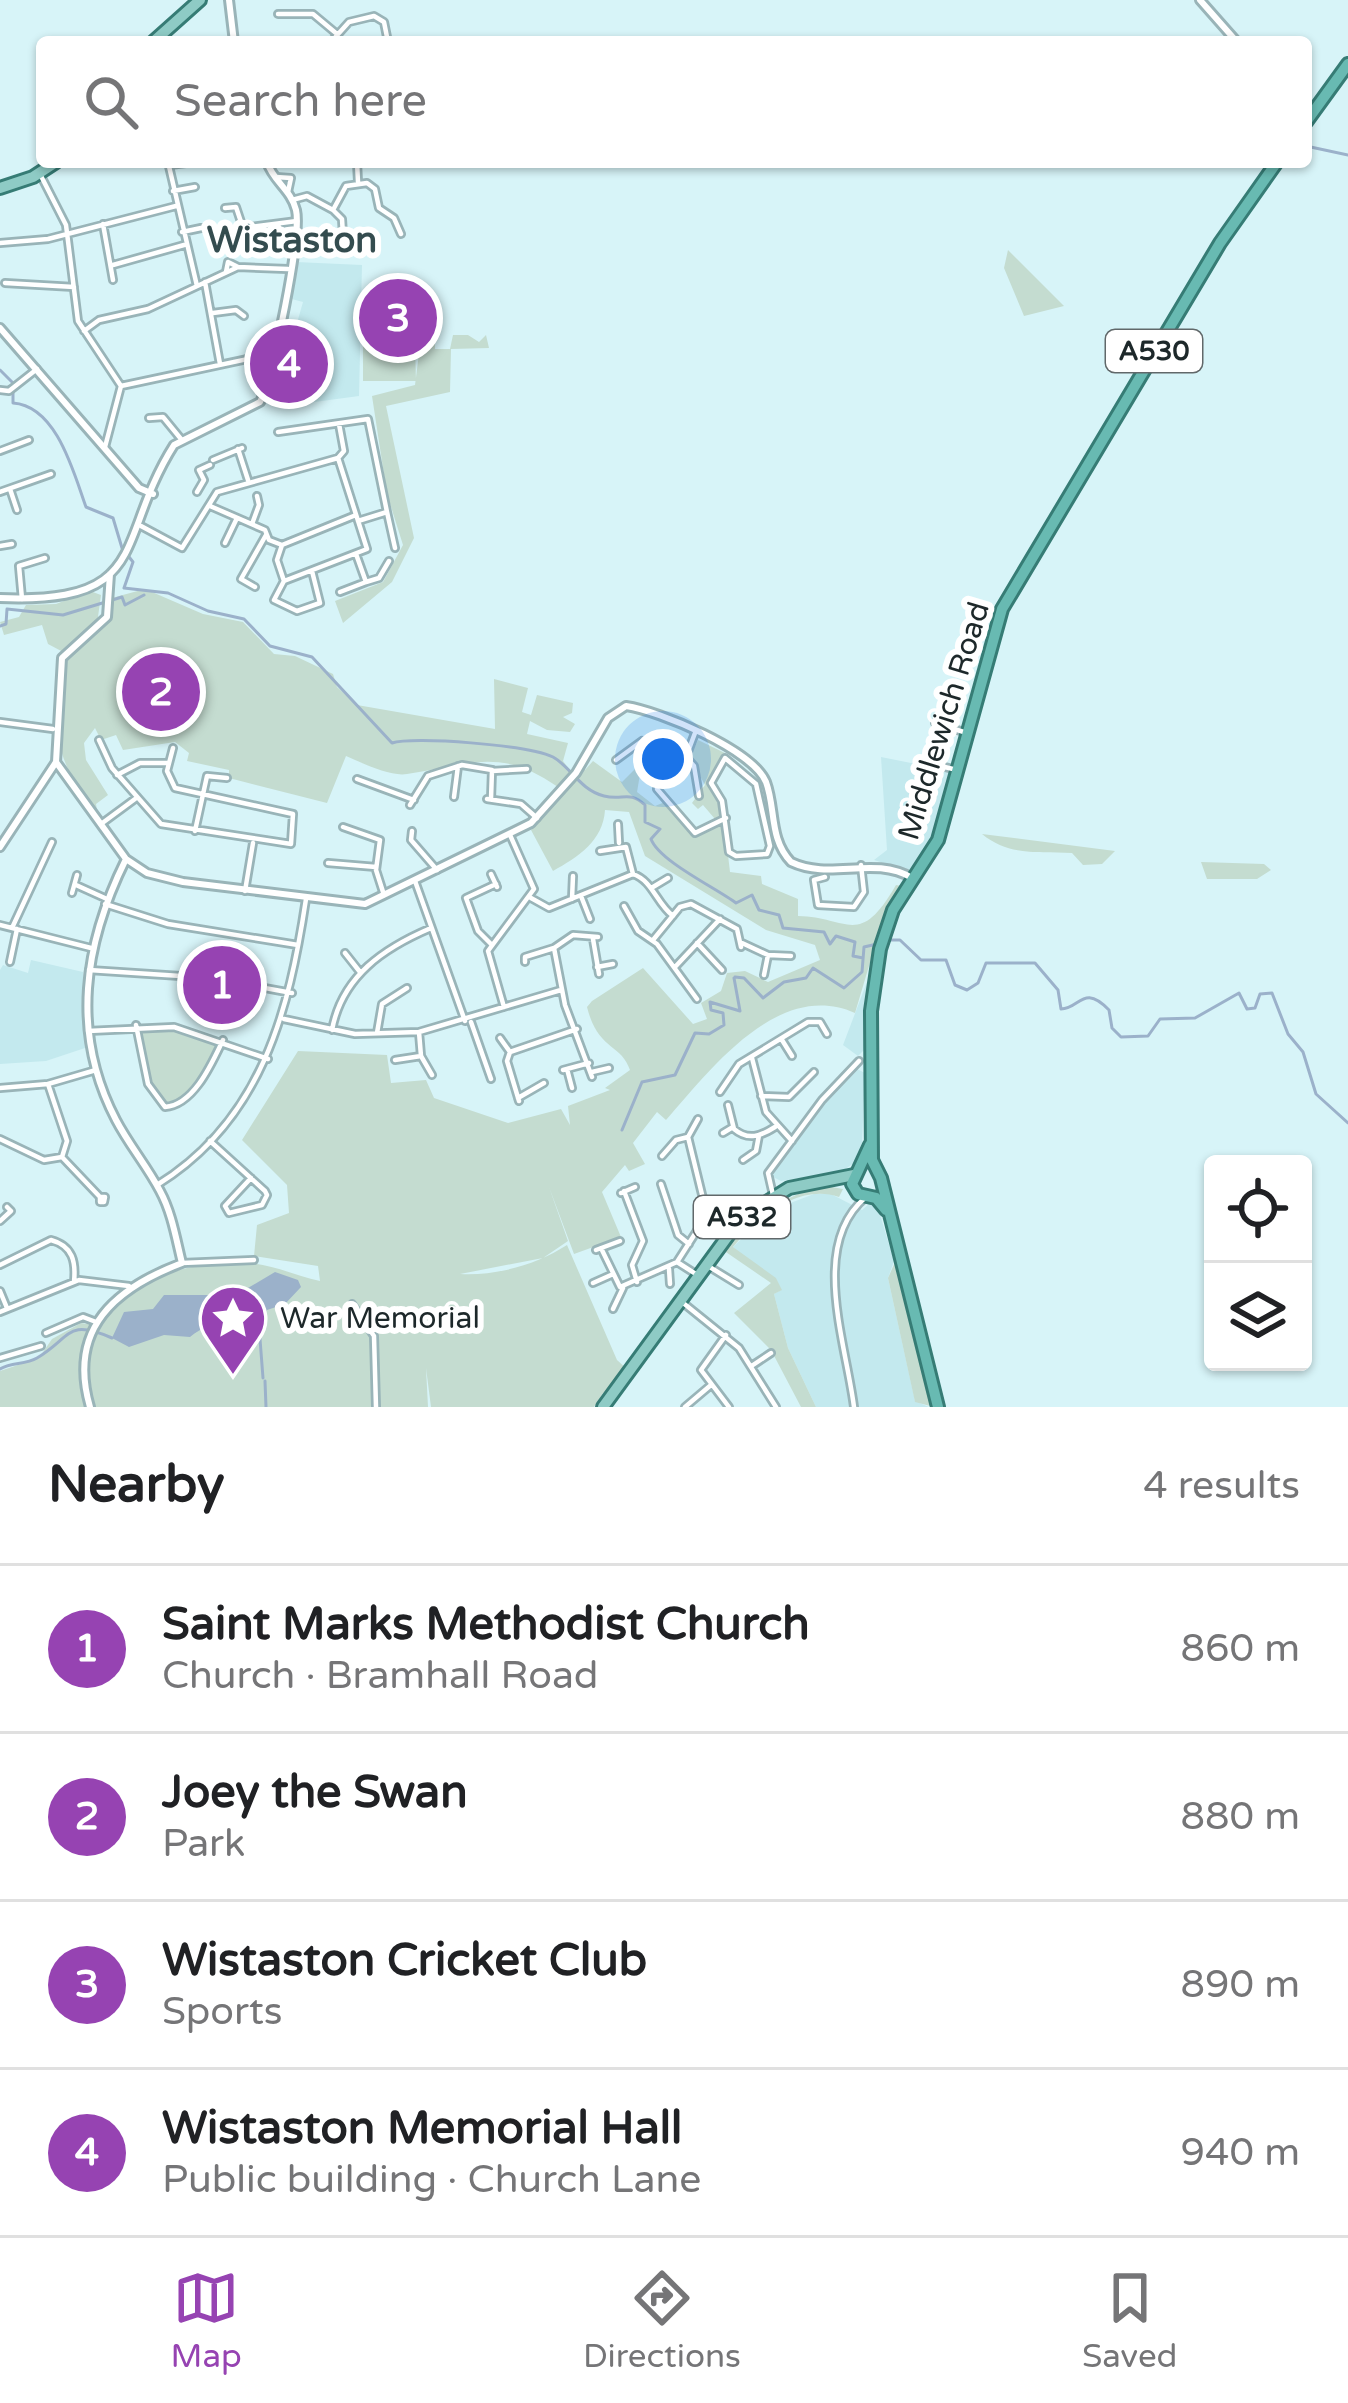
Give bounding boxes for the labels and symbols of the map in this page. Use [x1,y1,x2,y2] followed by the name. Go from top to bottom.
[207,219,377,262] district label: Wistaston
[359,273,437,363] pin: 3
[250,319,328,409] pin: 4
[1106,330,1202,372] road number: A530
[890,597,998,845] street label: Middlewich Road
[122,647,200,737] pin: 2
[633,729,693,789] your location
[183,940,261,1030] pin: 1
[694,1196,790,1238] road number: A532
[198,1283,268,1377] place icon: War Memorial
[280,1300,480,1337] place label: War Memorial

